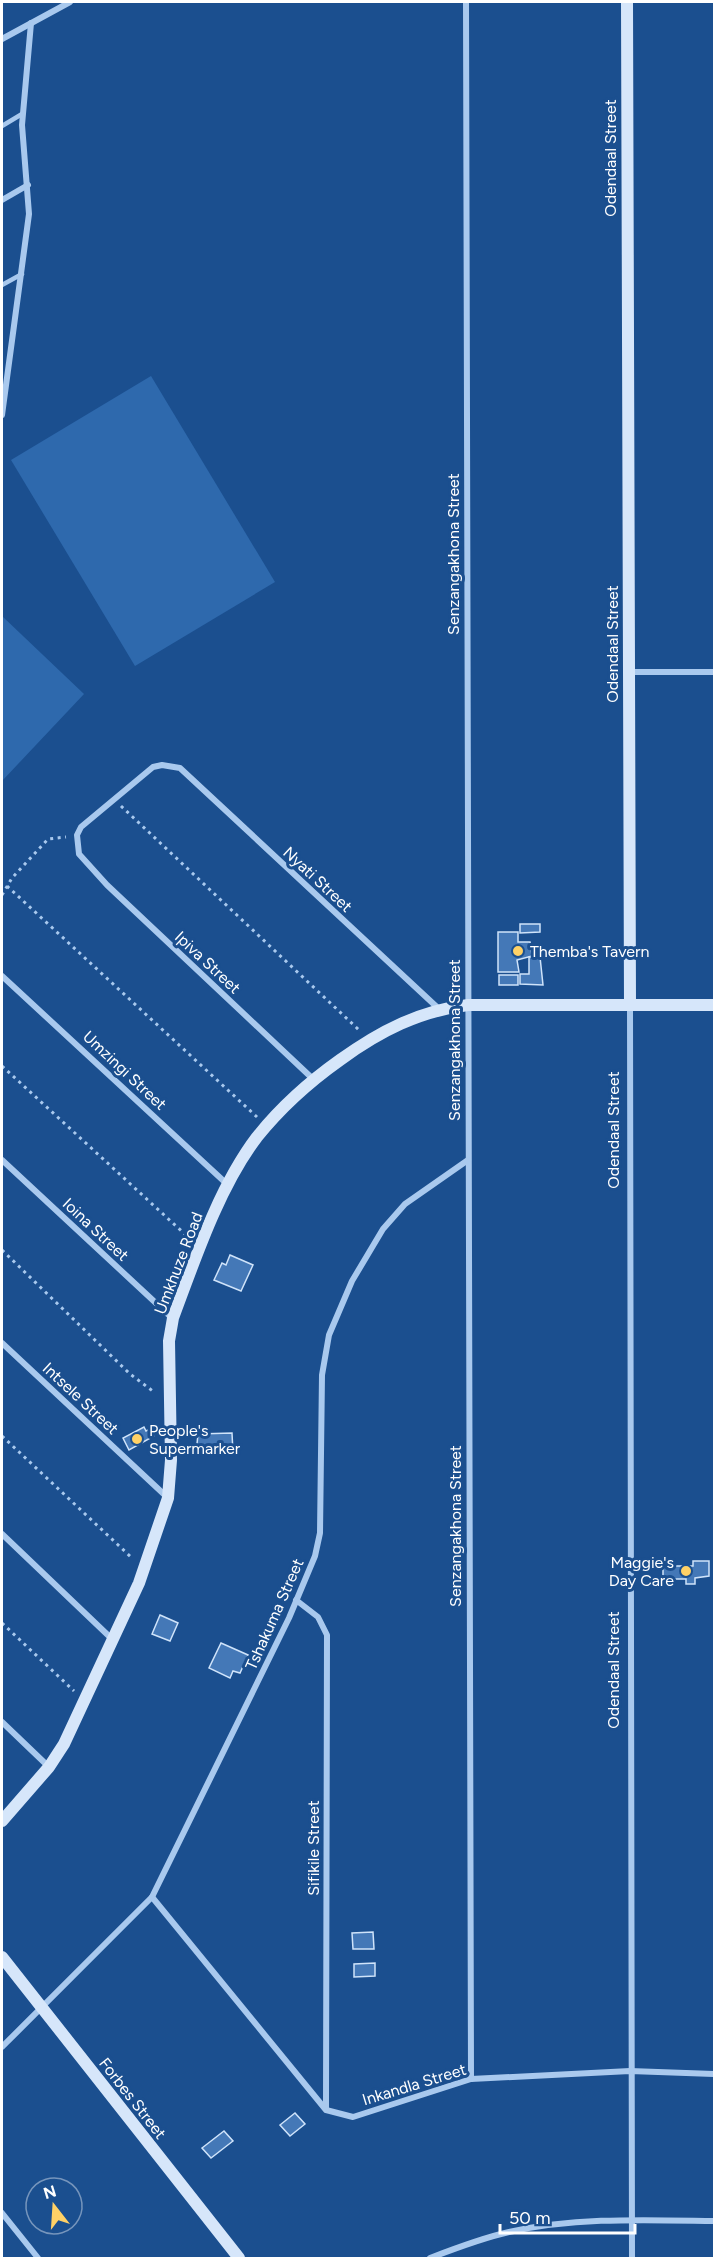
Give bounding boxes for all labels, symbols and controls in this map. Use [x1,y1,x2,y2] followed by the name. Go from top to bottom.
[601,99,620,217] street label: Odendaal Street
[444,473,463,635] street label: Senzangakhona Street
[603,585,622,703] street label: Odendaal Street
[279,843,356,916] street label: Nyati Street
[171,927,244,997] street label: Ipiva Street
[530,942,649,961] place label: Themba's Tavern
[511,944,525,958] marker: Themba's Tavern
[445,959,464,1121] street label: Senzangakhona Street
[79,1027,170,1114] street label: Umzingi Street
[604,1071,623,1189] street label: Odendaal Street
[59,1194,133,1265] street label: Ioina Street
[150,1209,207,1317] street label: Umkhuze Road
[39,1359,122,1438] street label: Intsele Street
[149,1421,241,1458] place label: People's Supermarker
[130,1432,144,1446] marker: People's Supermarker
[446,1445,465,1607] street label: Senzangakhona Street
[609,1553,674,1590] place label: Maggie's Day Care
[241,1556,308,1673] street label: Tshakuma Street
[679,1564,693,1578] marker: Maggie's Day Care
[604,1611,623,1729] street label: Odendaal Street
[304,1800,323,1896] street label: Sifikile Street
[95,2054,170,2143] street label: Forbes Street
[360,2060,468,2109] street label: Inkandla Street
[24,2176,84,2236] north arrow
[41,2181,58,2203] text: N
[500,2197,635,2235] scale bar
[509,2207,551,2229] text: 50 m

